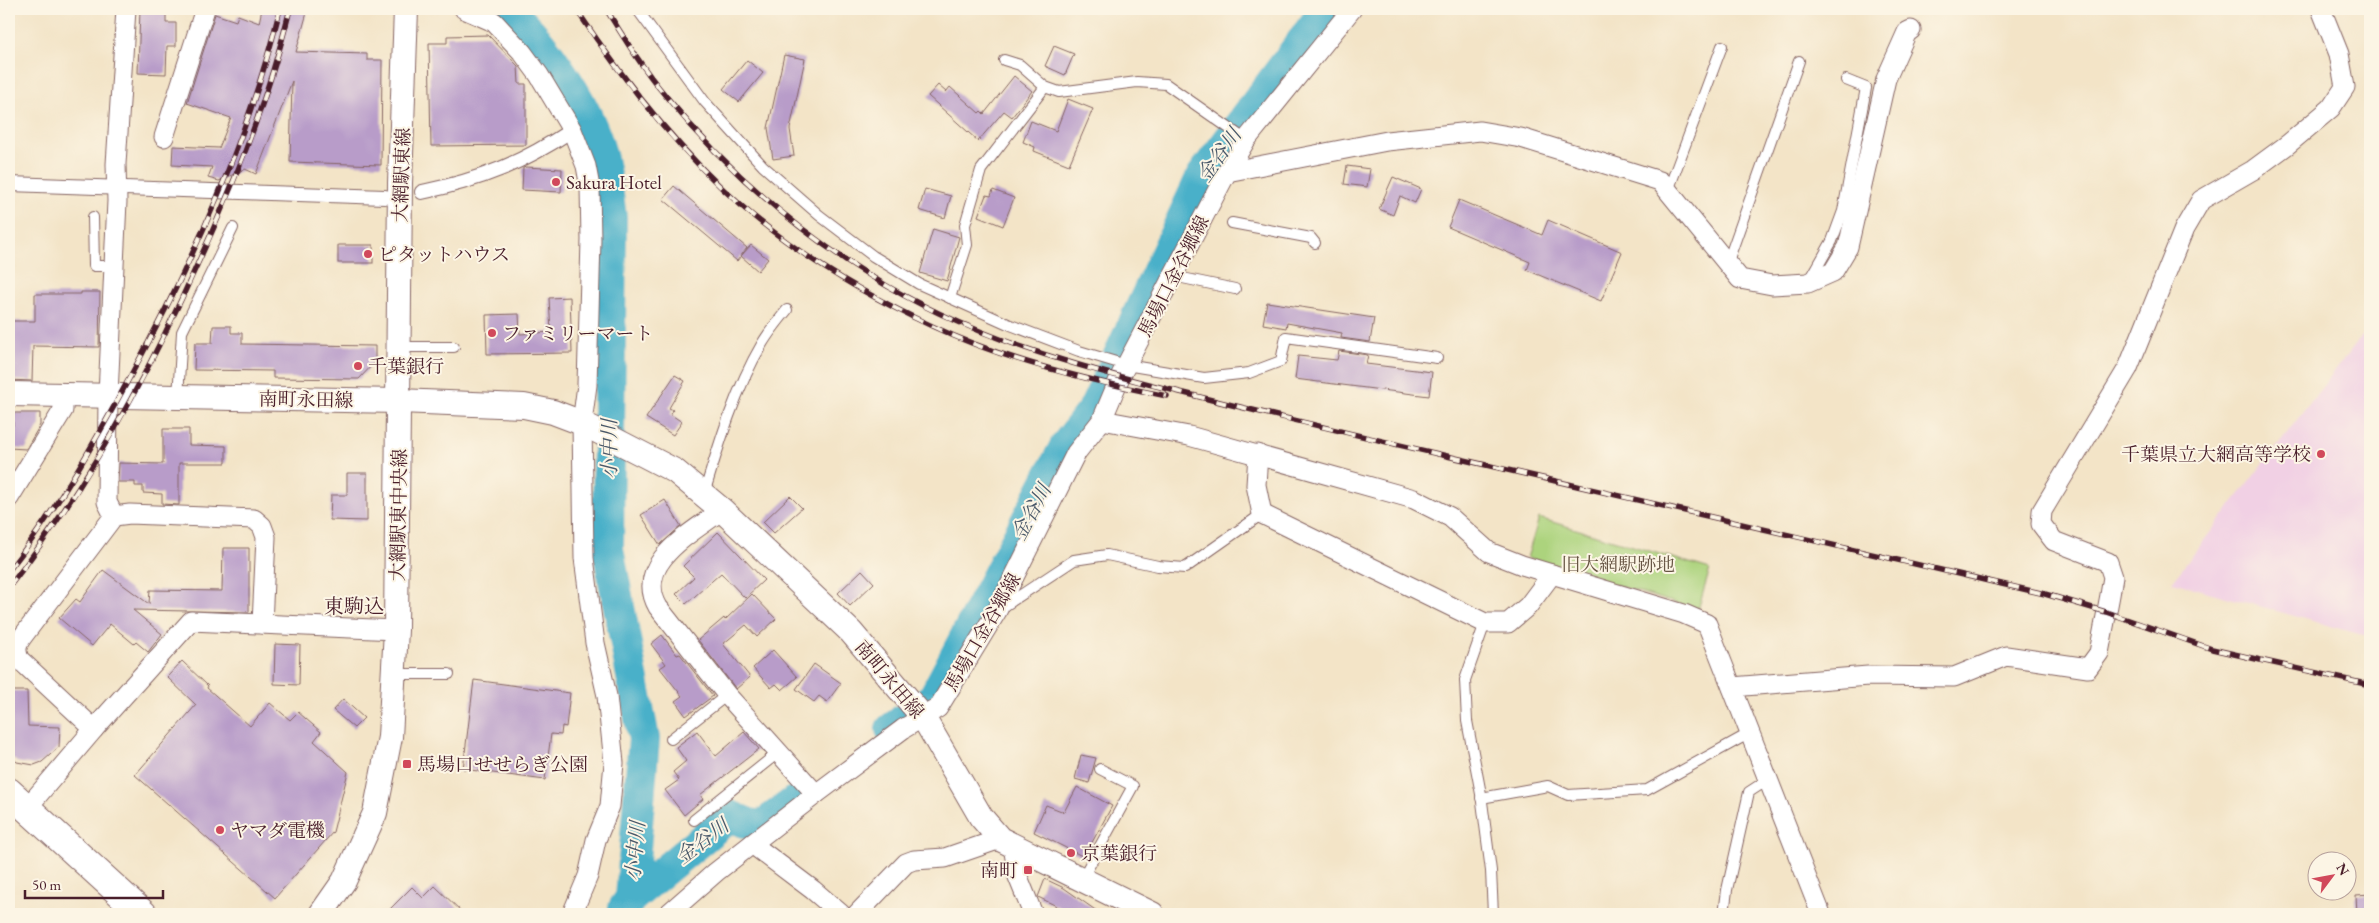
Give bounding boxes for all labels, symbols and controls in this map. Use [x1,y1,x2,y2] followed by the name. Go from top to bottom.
[1191,121,1248,187] water label: 金谷川
[387,127,416,223] street label: 大網駅東線
[566,170,662,195] place label: Sakura Hotel
[550,176,562,188] marker: Sakura Hotel
[1132,211,1215,341] street label: 馬場口金谷郷線
[378,242,510,267] place label: ピタットハウス
[362,248,374,260] marker: ピタットハウス
[502,321,654,346] place label: ファミリーマート
[486,327,498,339] marker: ファミリーマート
[368,354,444,379] place label: 千葉銀行
[352,360,364,372] marker: 千葉銀行
[258,386,354,413] street label: 南町永田線
[596,417,622,479] water label: 小中川
[2121,442,2311,467] place label: 千葉県立大網高等学校
[385,448,412,582] street label: 大網駅東中央線
[2315,448,2327,460] marker: 千葉県立大網高等学校
[1005,478,1058,545] water label: 金谷川
[1561,552,1675,577] park label: 旧大網駅跡地
[938,568,1027,696] street label: 馬場口金谷郷線
[324,593,384,619] district label: 東駒込
[850,635,930,724] street label: 南町永田線
[417,752,588,777] place label: 馬場口せせらぎ公園
[401,758,413,770] marker: 馬場口せせらぎ公園
[670,811,735,869] water label: 金谷川
[230,818,325,843] place label: ヤマダ電機
[619,818,651,882] water label: 小中川
[214,824,226,836] marker: ヤマダ電機
[1081,841,1157,866] place label: 京葉銀行
[1065,847,1077,859] marker: 京葉銀行
[2306,850,2356,900] north arrow
[980,858,1018,883] place label: 南町
[2332,860,2354,879] text: N
[1022,864,1034,876] marker: 南町
[25,868,162,900] scale bar
[32,875,61,894] text: 50 m

